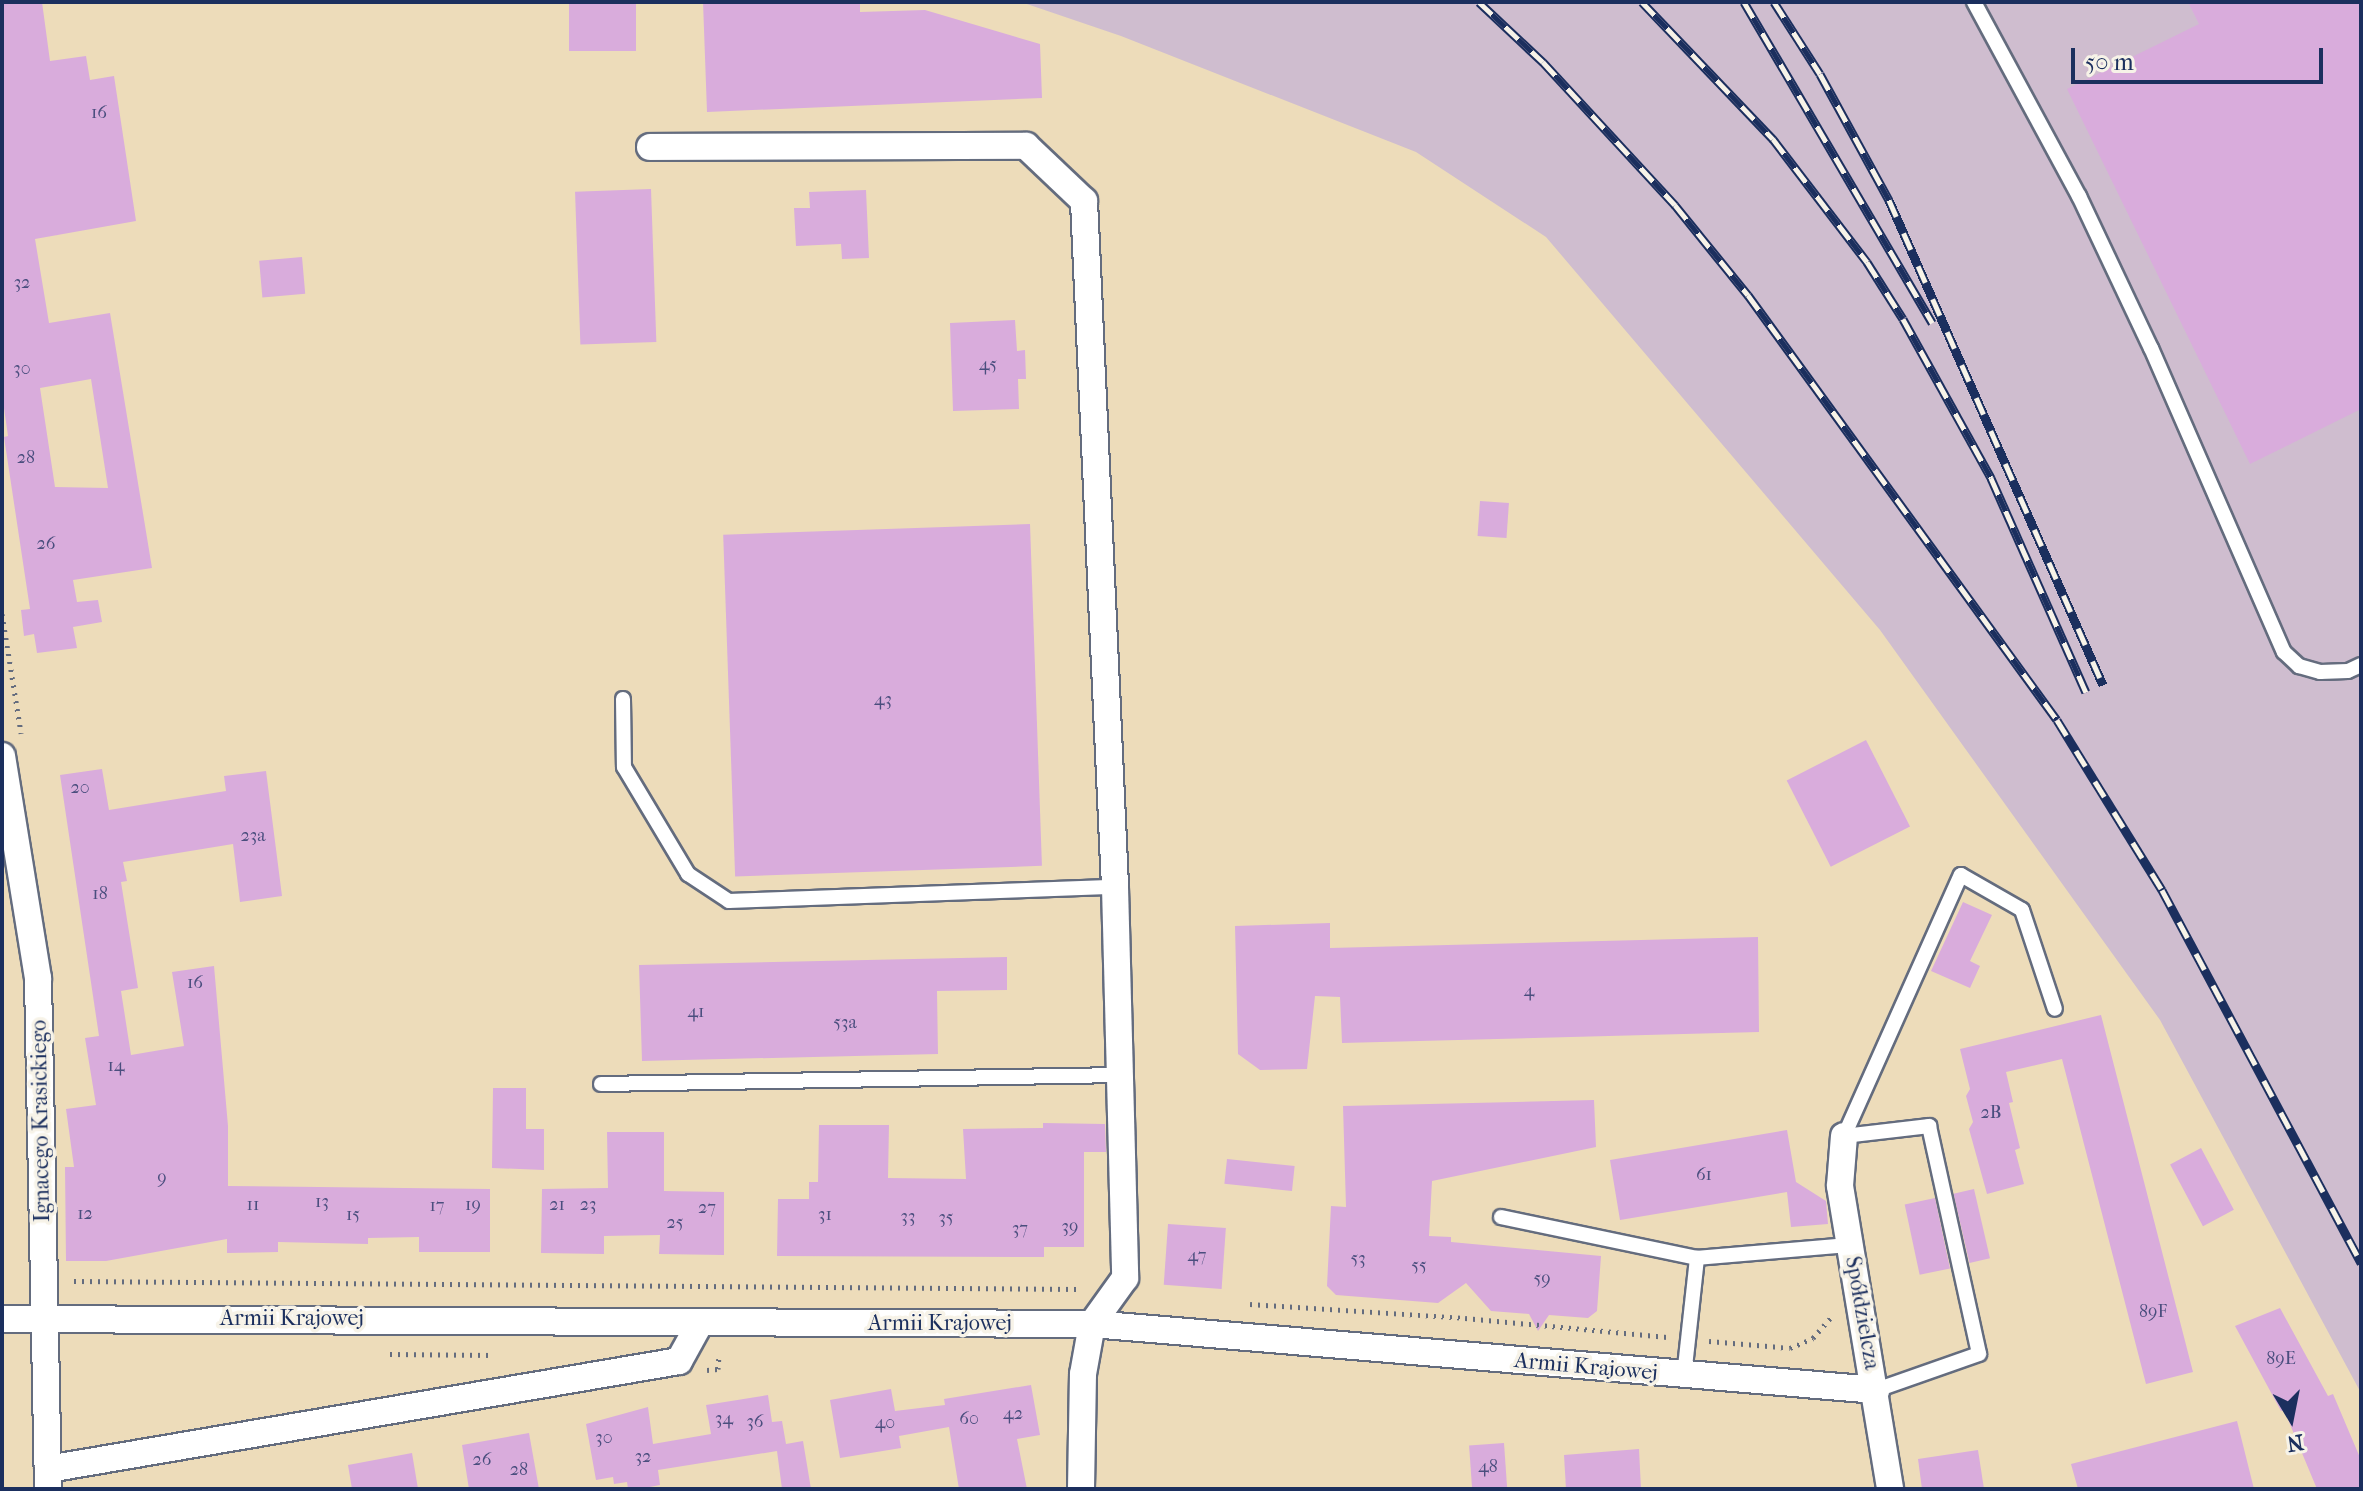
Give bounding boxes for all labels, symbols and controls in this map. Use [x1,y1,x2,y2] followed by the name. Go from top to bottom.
[2075,32,2327,82] scale bar
[2085,48,2134,76] text: 50 m
[91,102,107,124] house number: 16
[14,272,30,294] house number: 32
[979,354,997,376] house number: 45
[13,358,31,380] house number: 30
[17,447,35,469] house number: 28
[36,533,56,555] house number: 26
[874,689,892,711] house number: 43
[70,777,90,799] house number: 20
[241,825,265,847] house number: 23a
[92,883,108,905] house number: 18
[187,972,203,994] house number: 16
[1524,980,1534,1002] house number: 4
[687,1001,705,1023] house number: 41
[833,1012,857,1034] house number: 53a
[26,1020,56,1222] street label: Ignacego Krasickiego
[107,1055,125,1077] house number: 14
[1981,1102,2001,1124] house number: 2B
[1696,1164,1712,1186] house number: 61
[157,1167,167,1189] house number: 9
[315,1191,329,1213] house number: 13
[247,1194,259,1216] house number: 11
[465,1194,481,1216] house number: 19
[549,1194,565,1216] house number: 21
[580,1194,596,1216] house number: 23
[429,1195,445,1217] house number: 17
[698,1197,716,1219] house number: 27
[77,1203,93,1225] house number: 12
[346,1204,360,1226] house number: 15
[818,1204,832,1226] house number: 31
[901,1206,915,1228] house number: 33
[938,1207,954,1229] house number: 35
[666,1212,684,1234] house number: 25
[1062,1216,1078,1238] house number: 39
[1012,1218,1028,1240] house number: 37
[1188,1245,1206,1267] house number: 47
[1350,1248,1366,1270] house number: 53
[1839,1254,1885,1372] street label: Spółdzielcza
[1411,1255,1427,1277] house number: 55
[1533,1268,1551,1290] house number: 59
[2139,1301,2167,1323] house number: 89F
[220,1306,364,1332] street label: Armii Krajowej
[868,1311,1012,1337] street label: Armii Krajowej
[1513,1348,1659,1386] street label: Armii Krajowej
[2266,1348,2296,1370] house number: 89E
[2251,1379,2331,1459] north arrow
[1003,1403,1023,1425] house number: 42
[715,1408,733,1430] house number: 34
[959,1408,979,1430] house number: 60
[746,1411,764,1433] house number: 36
[875,1412,895,1434] house number: 40
[595,1427,613,1449] house number: 30
[2285,1428,2306,1457] text: N
[635,1446,651,1468] house number: 32
[472,1449,492,1471] house number: 26
[1478,1456,1498,1478] house number: 48
[510,1459,528,1481] house number: 28

